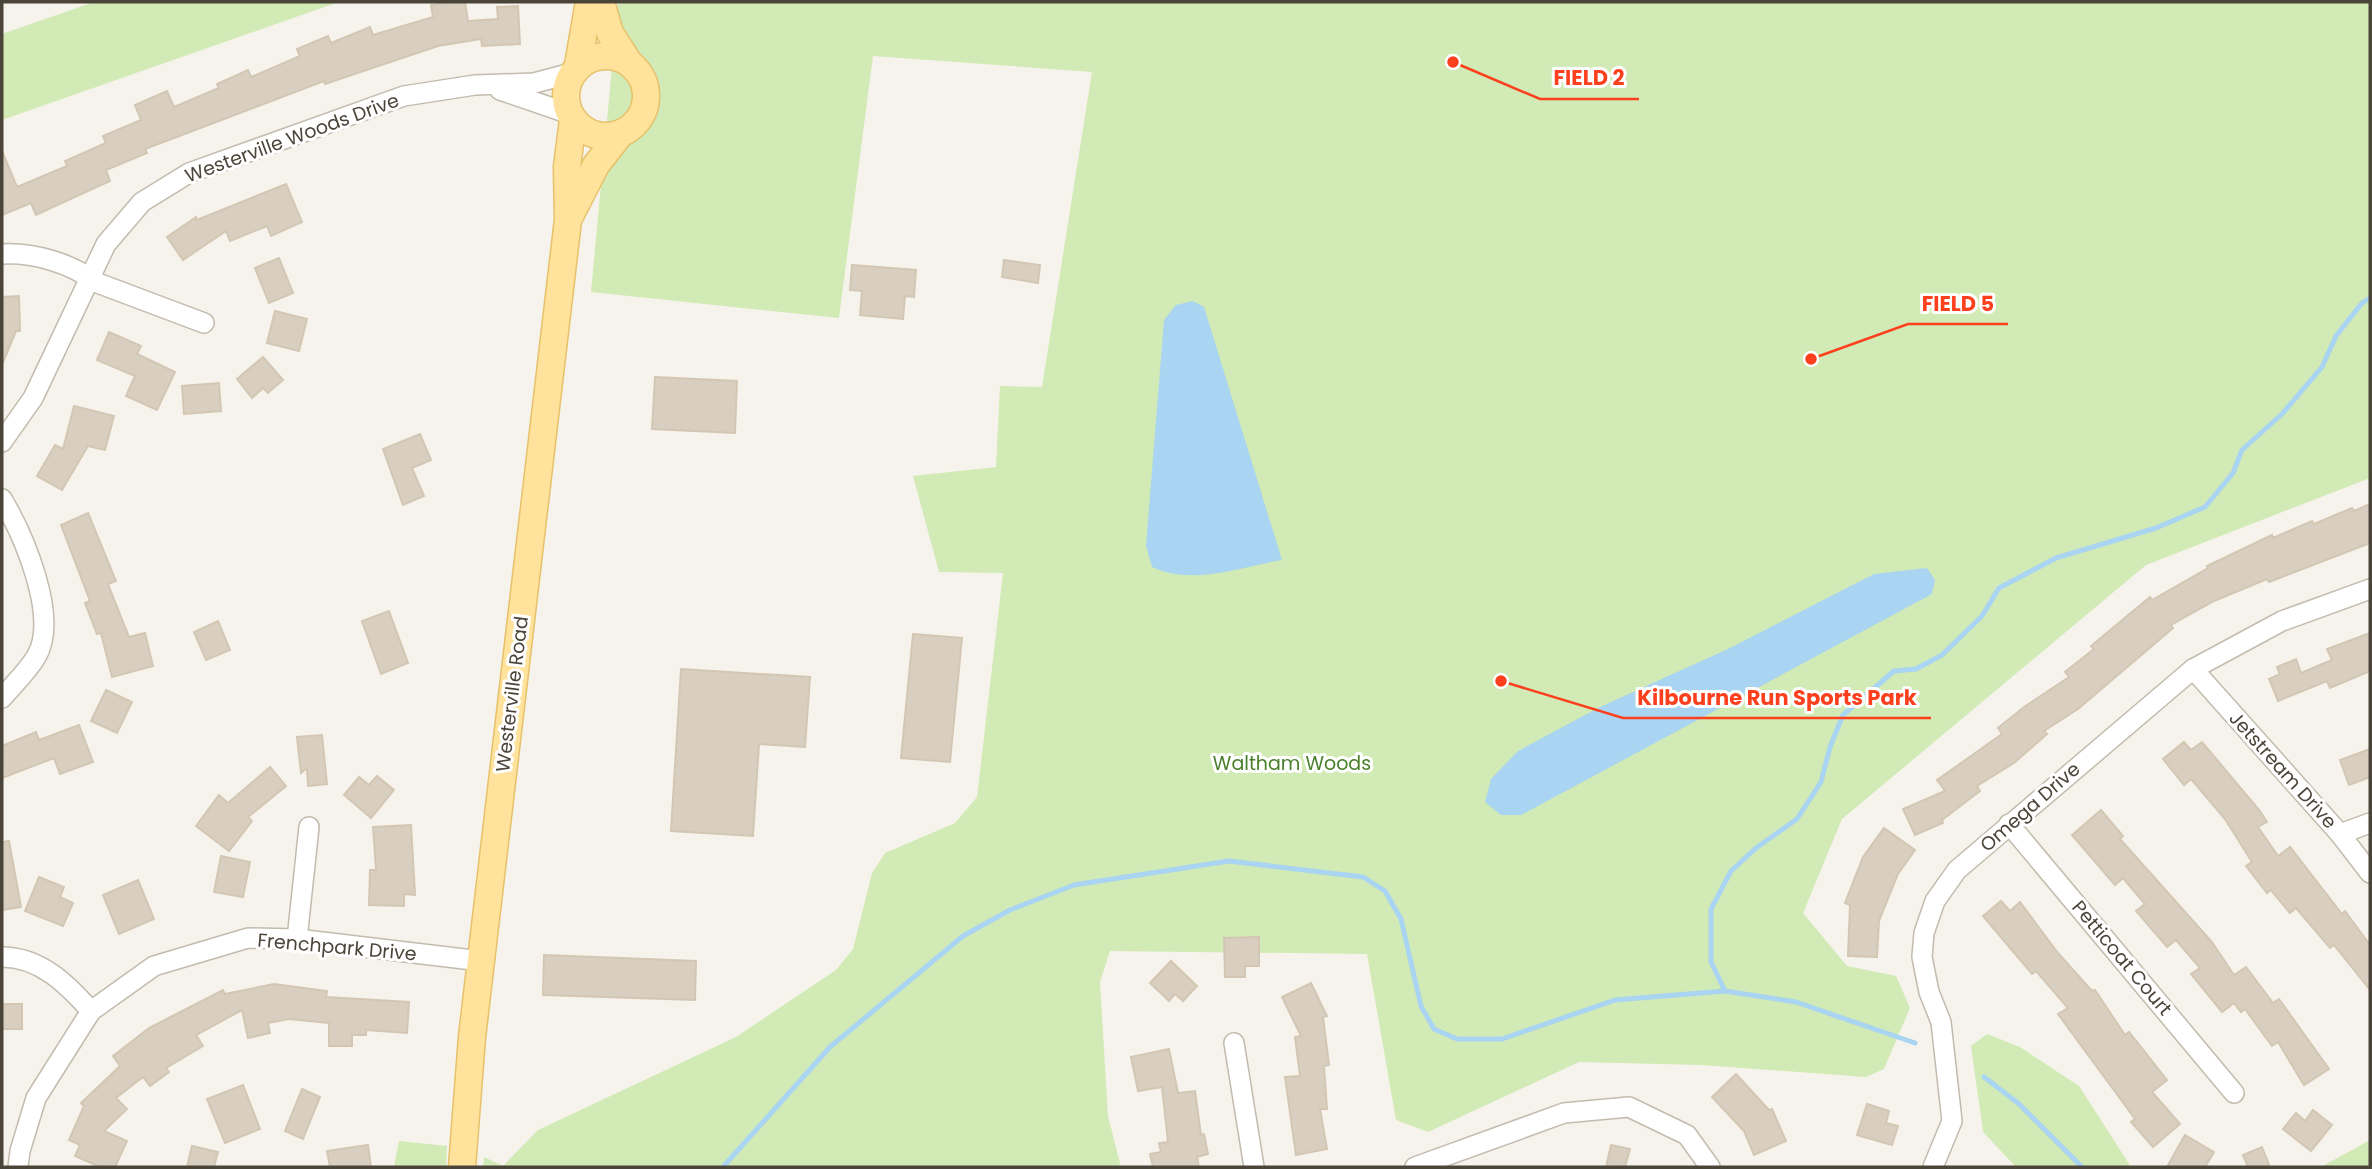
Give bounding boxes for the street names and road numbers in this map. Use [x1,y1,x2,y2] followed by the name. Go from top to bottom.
[181,87,403,189] street label: Westerville Woods Drive
[489,614,535,774] street label: Westerville Road
[2223,705,2343,835] street label: Jetstream Drive
[1974,756,2086,858] street label: Omega Drive
[2066,895,2178,1021] street label: Petticoat Court
[256,927,418,967] street label: Frenchpark Drive

